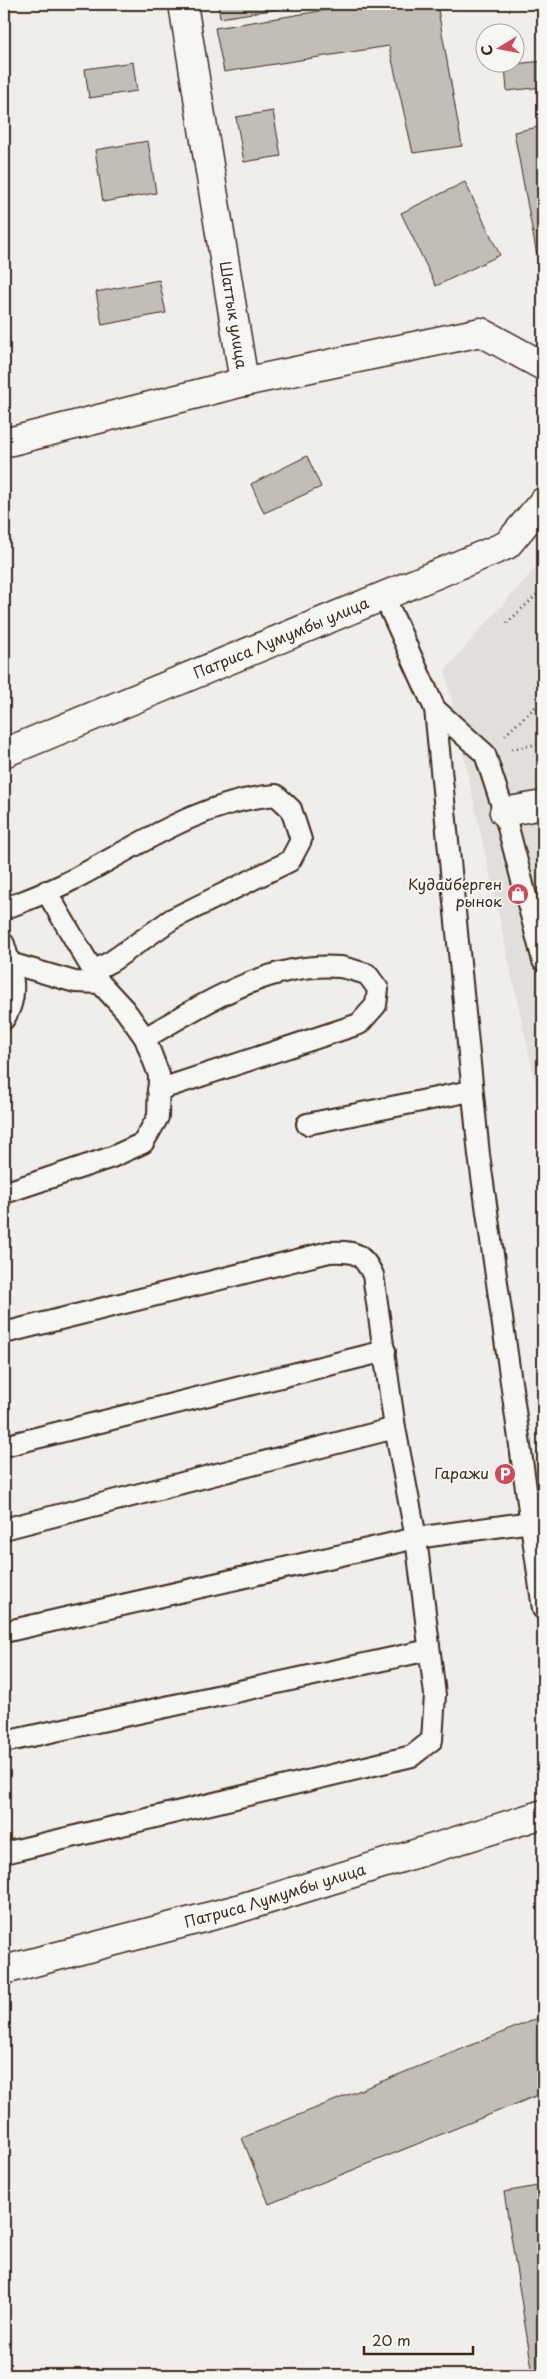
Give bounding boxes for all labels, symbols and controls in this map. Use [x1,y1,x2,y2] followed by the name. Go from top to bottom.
[474,22,524,72] north arrow
[475,43,498,57] text: С
[215,259,254,371] street label: Шаттык улица
[189,590,373,684] street label: Патриса Лумумбы улица
[408,872,502,912] place label: Кудайберген рынок
[506,882,530,906] shop icon: Кудайберген рынок
[434,1461,489,1484] place label: Гаражи
[493,1462,517,1486] parking icon: Гаражи
[182,1857,369,1933] street label: Патриса Лумумбы улица
[364,2324,473,2356] scale bar
[372,2328,411,2351] text: 20 m

